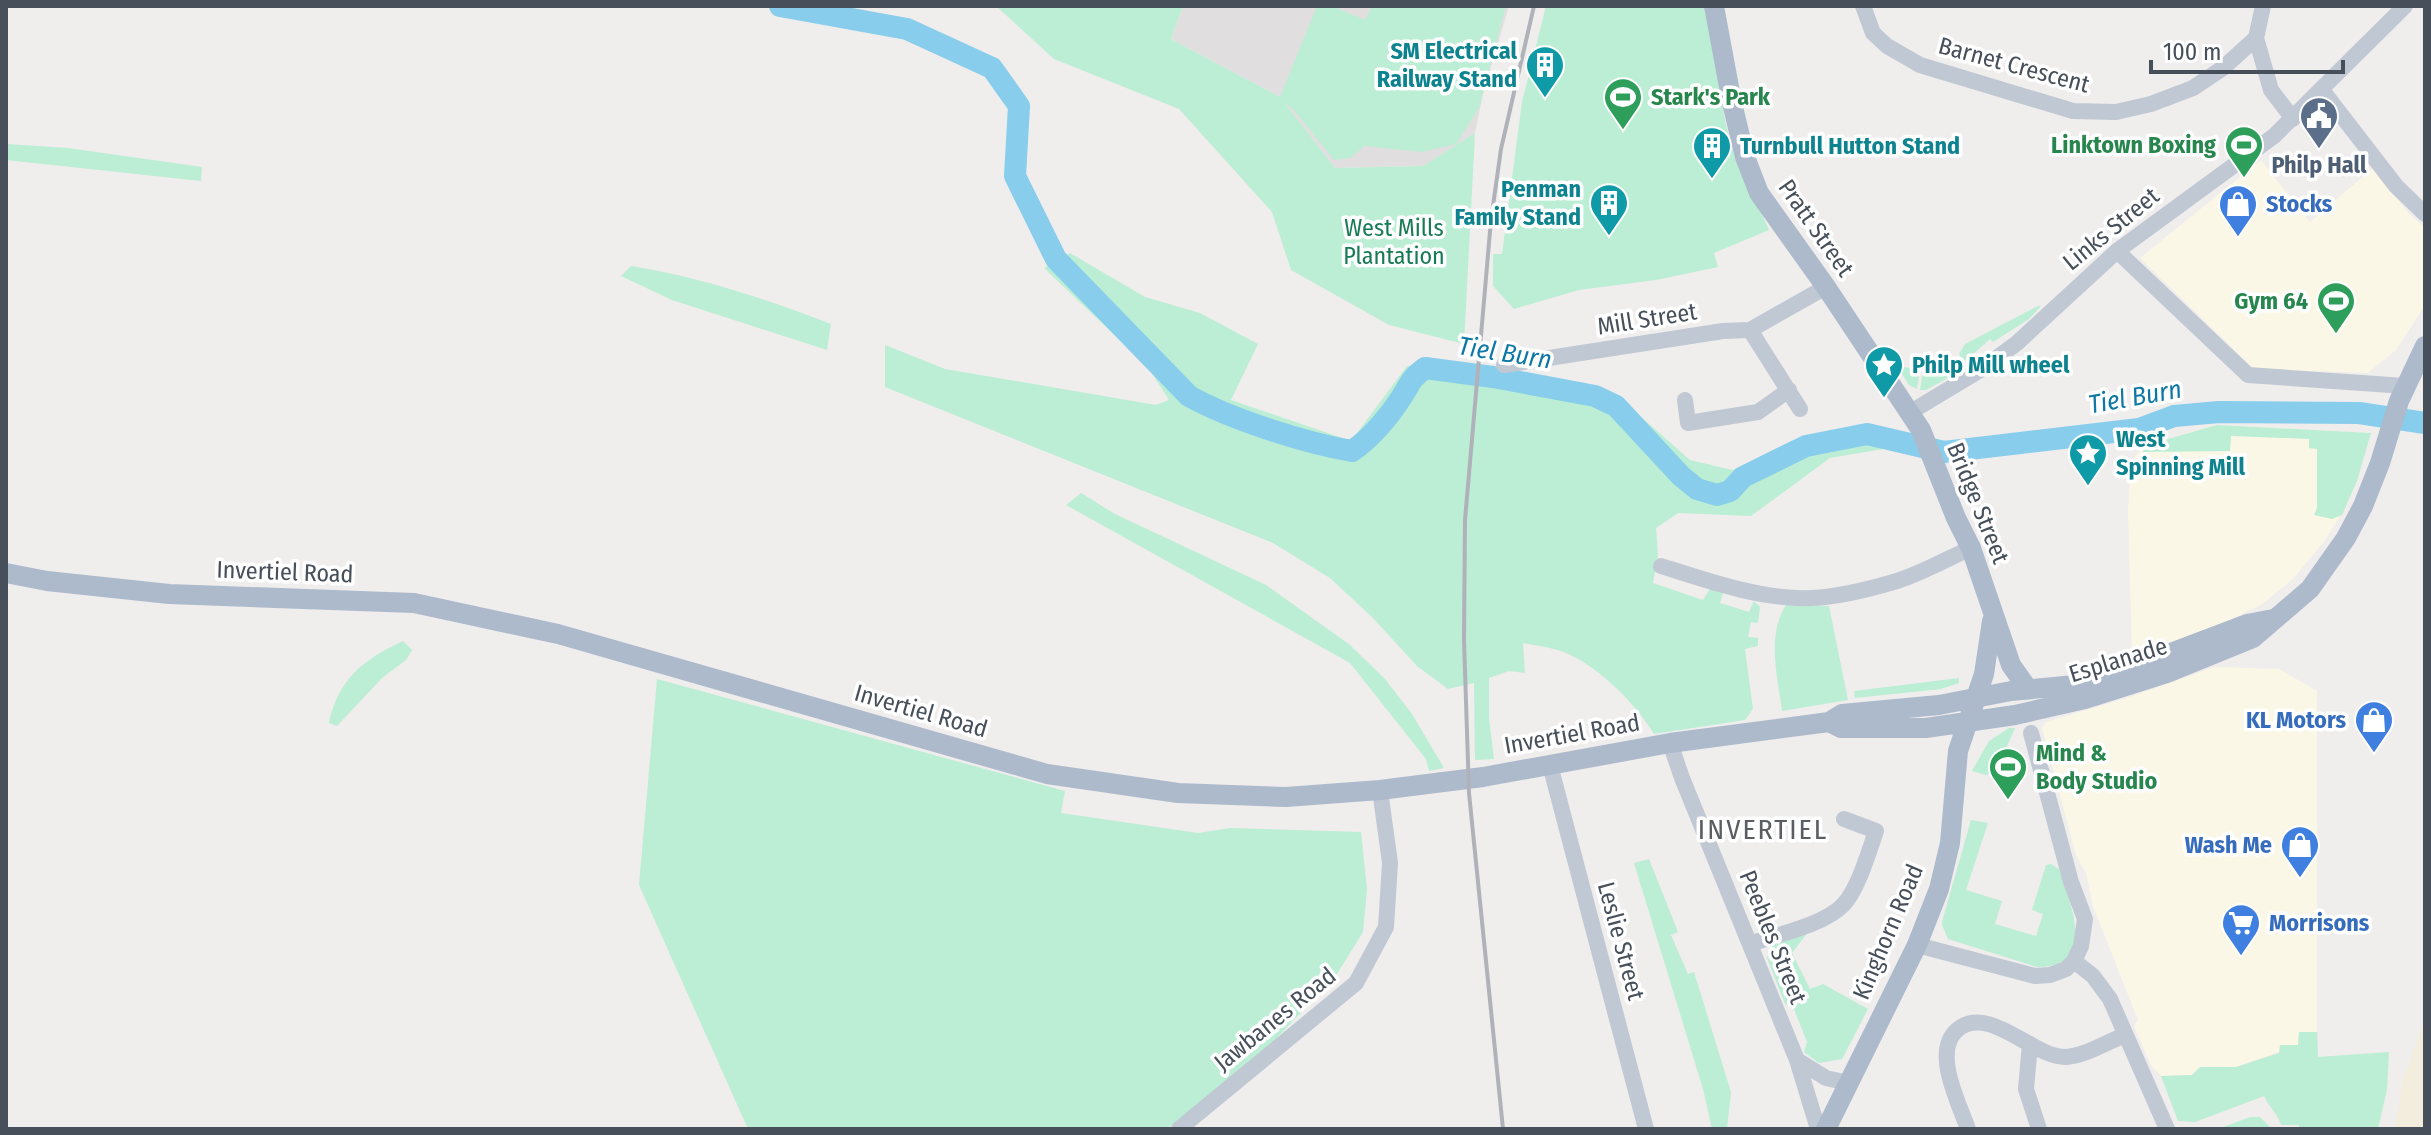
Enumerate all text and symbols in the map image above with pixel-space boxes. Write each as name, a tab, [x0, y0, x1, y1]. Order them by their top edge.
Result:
scale bar	[2151, 24, 2343, 74]
street label: Barnet Crescent	[1935, 31, 2093, 99]
place label: SM Electrical Railway Stand	[1377, 37, 1517, 93]
text: 100 m	[2163, 38, 2221, 66]
building icon: SM Electrical Railway Stand	[1524, 44, 1566, 99]
sports icon: Stark's Park	[1602, 76, 1644, 131]
place label: Stark's Park	[1651, 83, 1771, 111]
public building icon: Philp Hall	[2298, 95, 2340, 150]
sports icon: Linktown Boxing	[2223, 124, 2265, 179]
building icon: Turnbull Hutton Stand	[1691, 125, 1733, 180]
place label: Linktown Boxing	[2051, 131, 2216, 159]
place label: Turnbull Hutton Stand	[1740, 132, 1960, 160]
place label: Philp Hall	[2271, 151, 2367, 179]
street label: Pratt Street	[1772, 174, 1860, 282]
place label: Penman Family Stand	[1454, 175, 1581, 231]
building icon: Penman Family Stand	[1588, 182, 1630, 237]
street label: Links Street	[2057, 182, 2165, 276]
shop icon: Stocks	[2217, 183, 2259, 238]
place label: Stocks	[2266, 190, 2333, 218]
park label: West Mills Plantation	[1343, 214, 1445, 270]
sports icon: Gym 64	[2315, 280, 2357, 335]
place label: Gym 64	[2234, 287, 2308, 315]
street label: Mill Street	[1595, 297, 1699, 341]
water label: Tiel Burn	[1456, 330, 1554, 376]
place icon: Philp Mill wheel	[1863, 344, 1905, 399]
place label: Philp Mill wheel	[1912, 351, 2070, 379]
water label: Tiel Burn	[2086, 374, 2184, 420]
place label: West Spinning Mill	[2116, 425, 2246, 481]
place icon: West Spinning Mill	[2067, 432, 2109, 487]
street label: Bridge Street	[1941, 438, 2015, 568]
street label: Invertiel Road	[216, 556, 354, 588]
street label: Esplanade	[2065, 632, 2171, 688]
street label: Invertiel Road	[851, 679, 991, 743]
shop icon: KL Motors	[2353, 699, 2395, 754]
place label: KL Motors	[2246, 706, 2346, 734]
street label: Invertiel Road	[1502, 708, 1642, 760]
place label: Mind & Body Studio	[2036, 739, 2157, 795]
sports icon: Mind & Body Studio	[1987, 746, 2029, 801]
district label: INVERTIEL	[1698, 813, 1828, 846]
shop icon: Wash Me	[2279, 824, 2321, 879]
place label: Wash Me	[2185, 831, 2272, 859]
street label: Kinghorn Road	[1847, 860, 1929, 1004]
street label: Peebles Street	[1734, 866, 1812, 1008]
street label: Leslie Street	[1592, 879, 1650, 1003]
supermarket icon: Morrisons	[2220, 902, 2262, 957]
place label: Morrisons	[2269, 909, 2370, 937]
street label: Jawbanes Road	[1209, 961, 1341, 1077]

